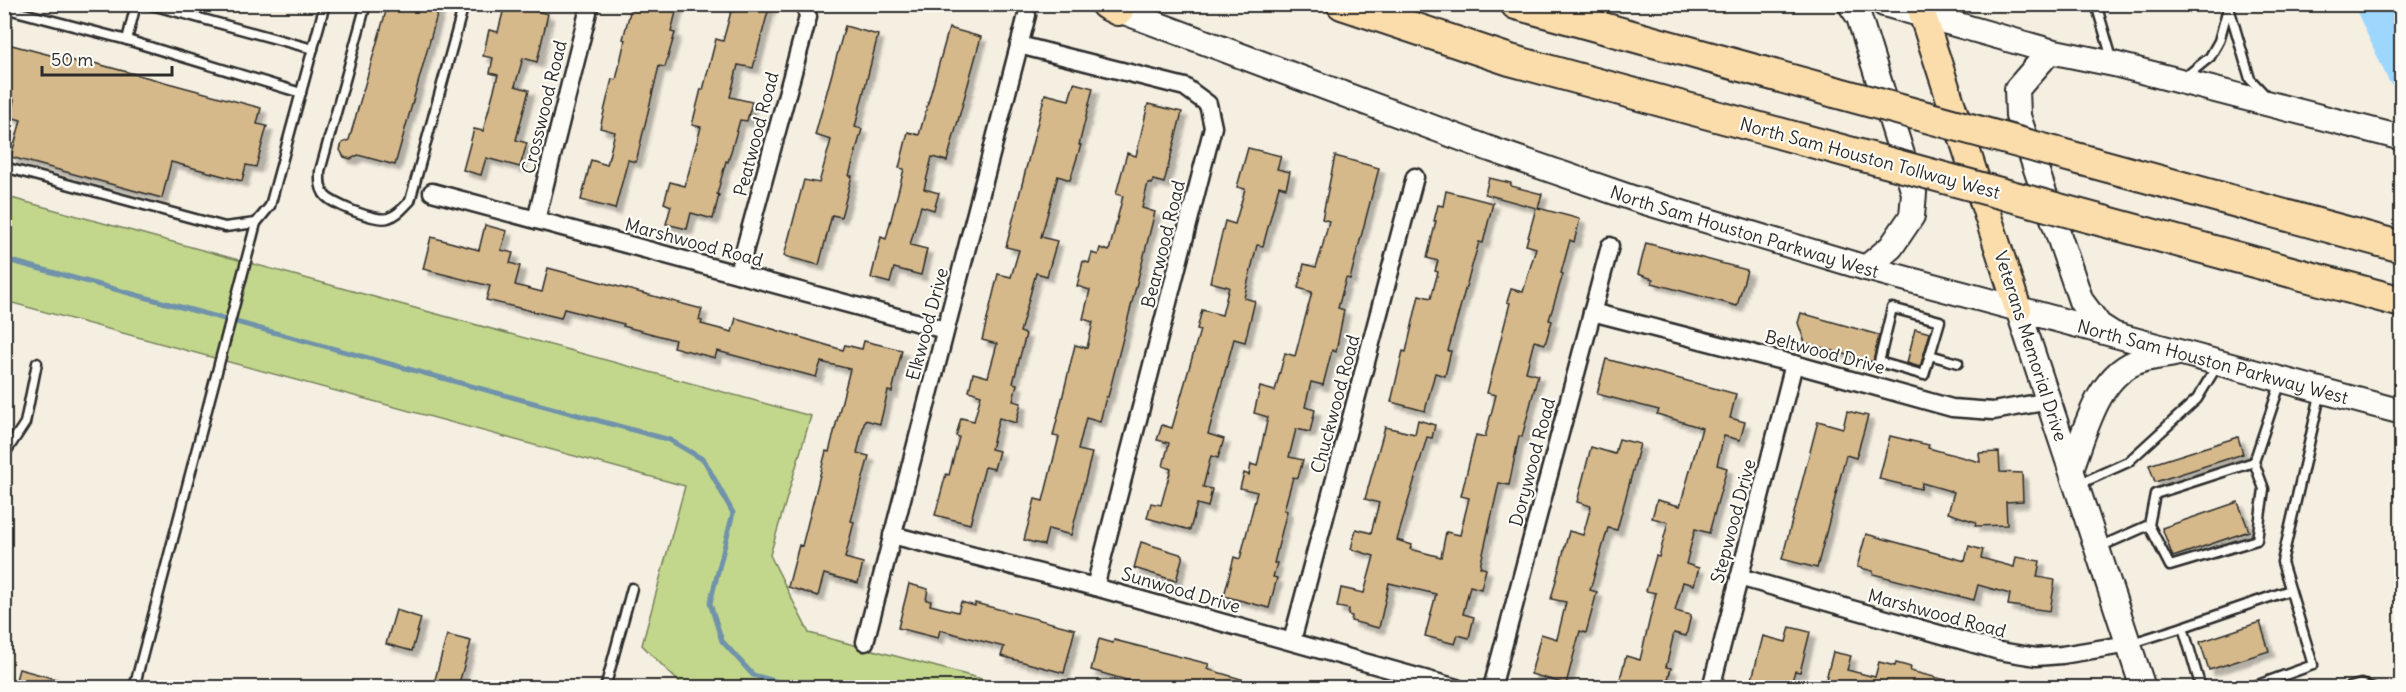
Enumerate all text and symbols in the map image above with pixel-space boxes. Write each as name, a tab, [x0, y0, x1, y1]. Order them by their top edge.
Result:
street label: Crosswood Road	[516, 37, 572, 176]
scale bar	[42, 39, 172, 77]
text: 50 m	[51, 48, 93, 71]
street label: Peatwood Road	[728, 69, 784, 199]
street label: North Sam Houston Tollway West	[1737, 112, 2003, 204]
street label: Bearwood Road	[1136, 177, 1190, 310]
street label: North Sam Houston Parkway West	[1607, 180, 1882, 282]
street label: Marshwood Road	[622, 213, 766, 272]
street label: Veterans Memorial Drive	[1989, 248, 2073, 444]
street label: Elkwood Drive	[901, 265, 953, 383]
street label: North Sam Houston Parkway West	[2075, 314, 2351, 409]
street label: Beltwood Drive	[1762, 325, 1888, 379]
street label: Chuckwood Road	[1305, 332, 1365, 476]
street label: Dorywood Road	[1504, 395, 1560, 529]
street label: Stepwood Drive	[1705, 457, 1761, 585]
street label: Sunwood Drive	[1119, 562, 1243, 618]
street label: Marshwood Road	[1865, 584, 2009, 643]

